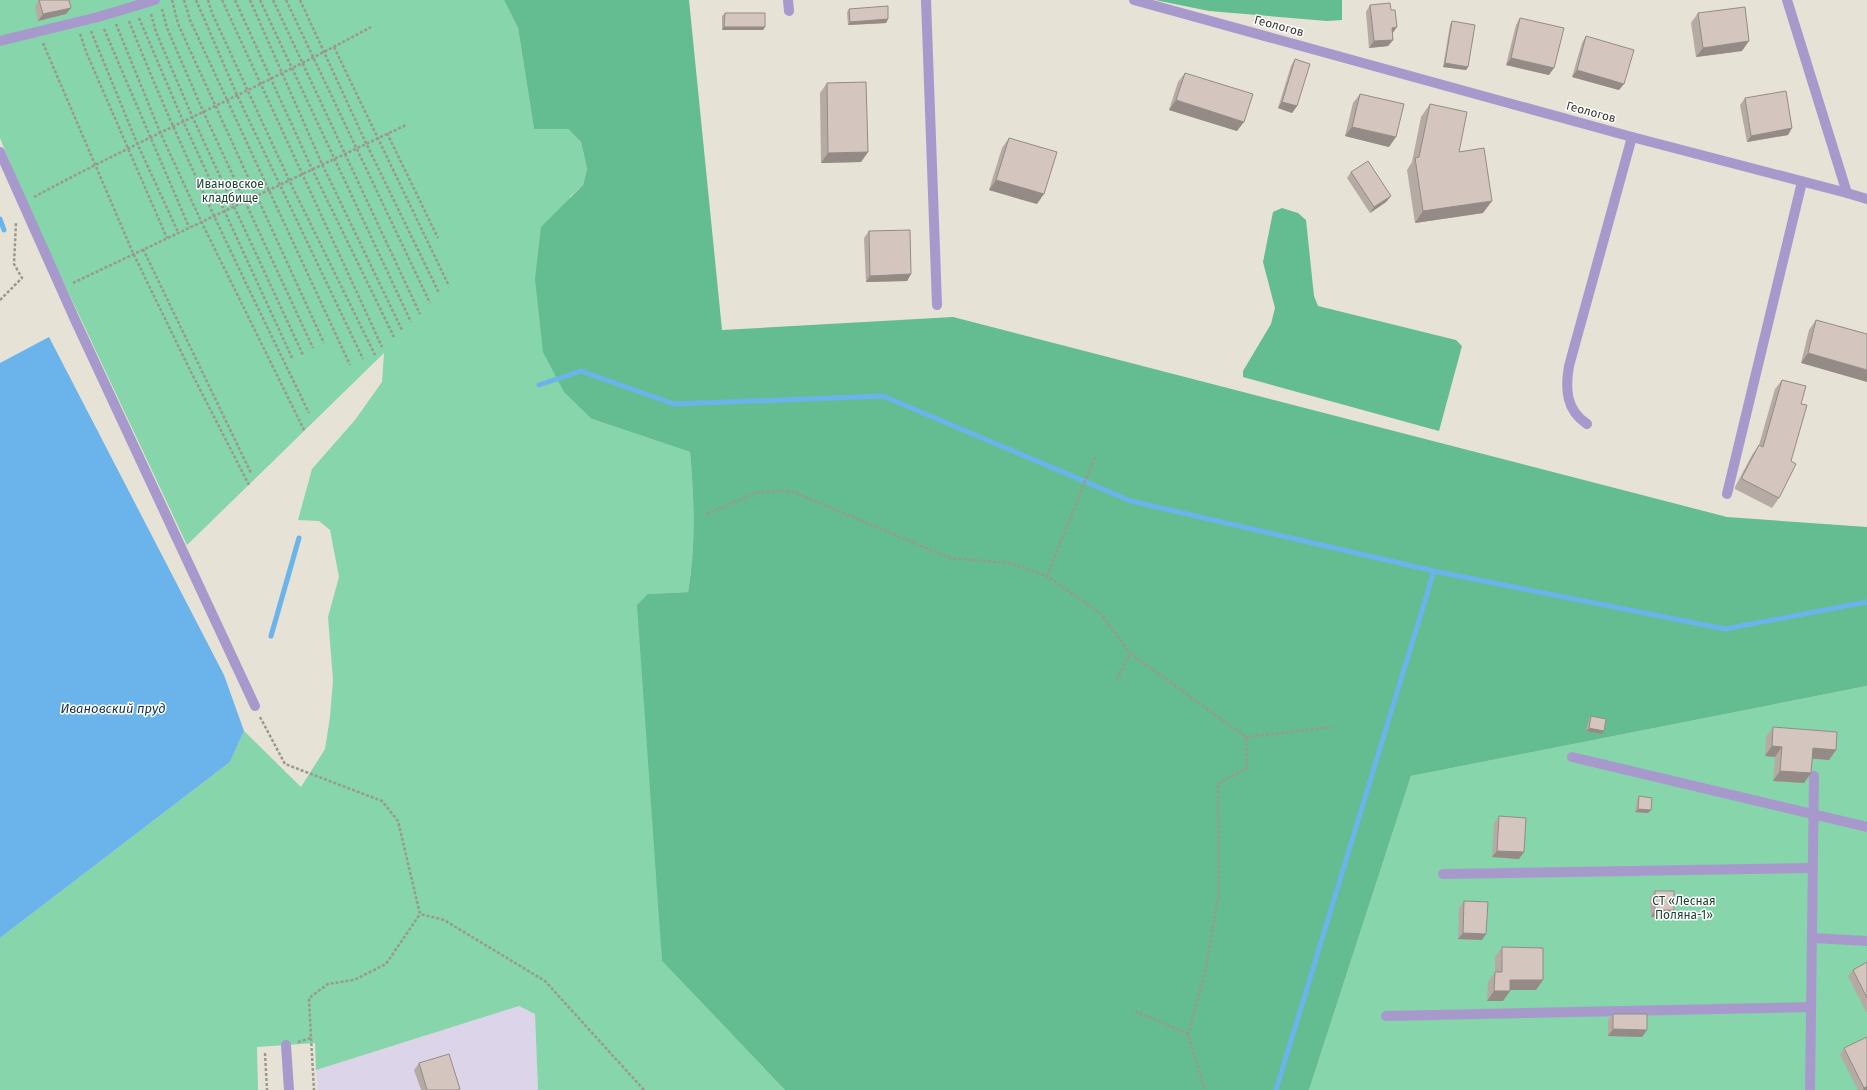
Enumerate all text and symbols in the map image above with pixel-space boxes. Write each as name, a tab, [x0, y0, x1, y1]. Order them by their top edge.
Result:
street label: Геологов	[1253, 13, 1306, 39]
street label: Геологов	[1565, 99, 1618, 125]
park label: Ивановское кладбище	[196, 177, 264, 205]
water label: Ивановский пруд	[60, 701, 166, 716]
park label: СТ «Лесная Поляна-1»	[1652, 894, 1716, 922]

